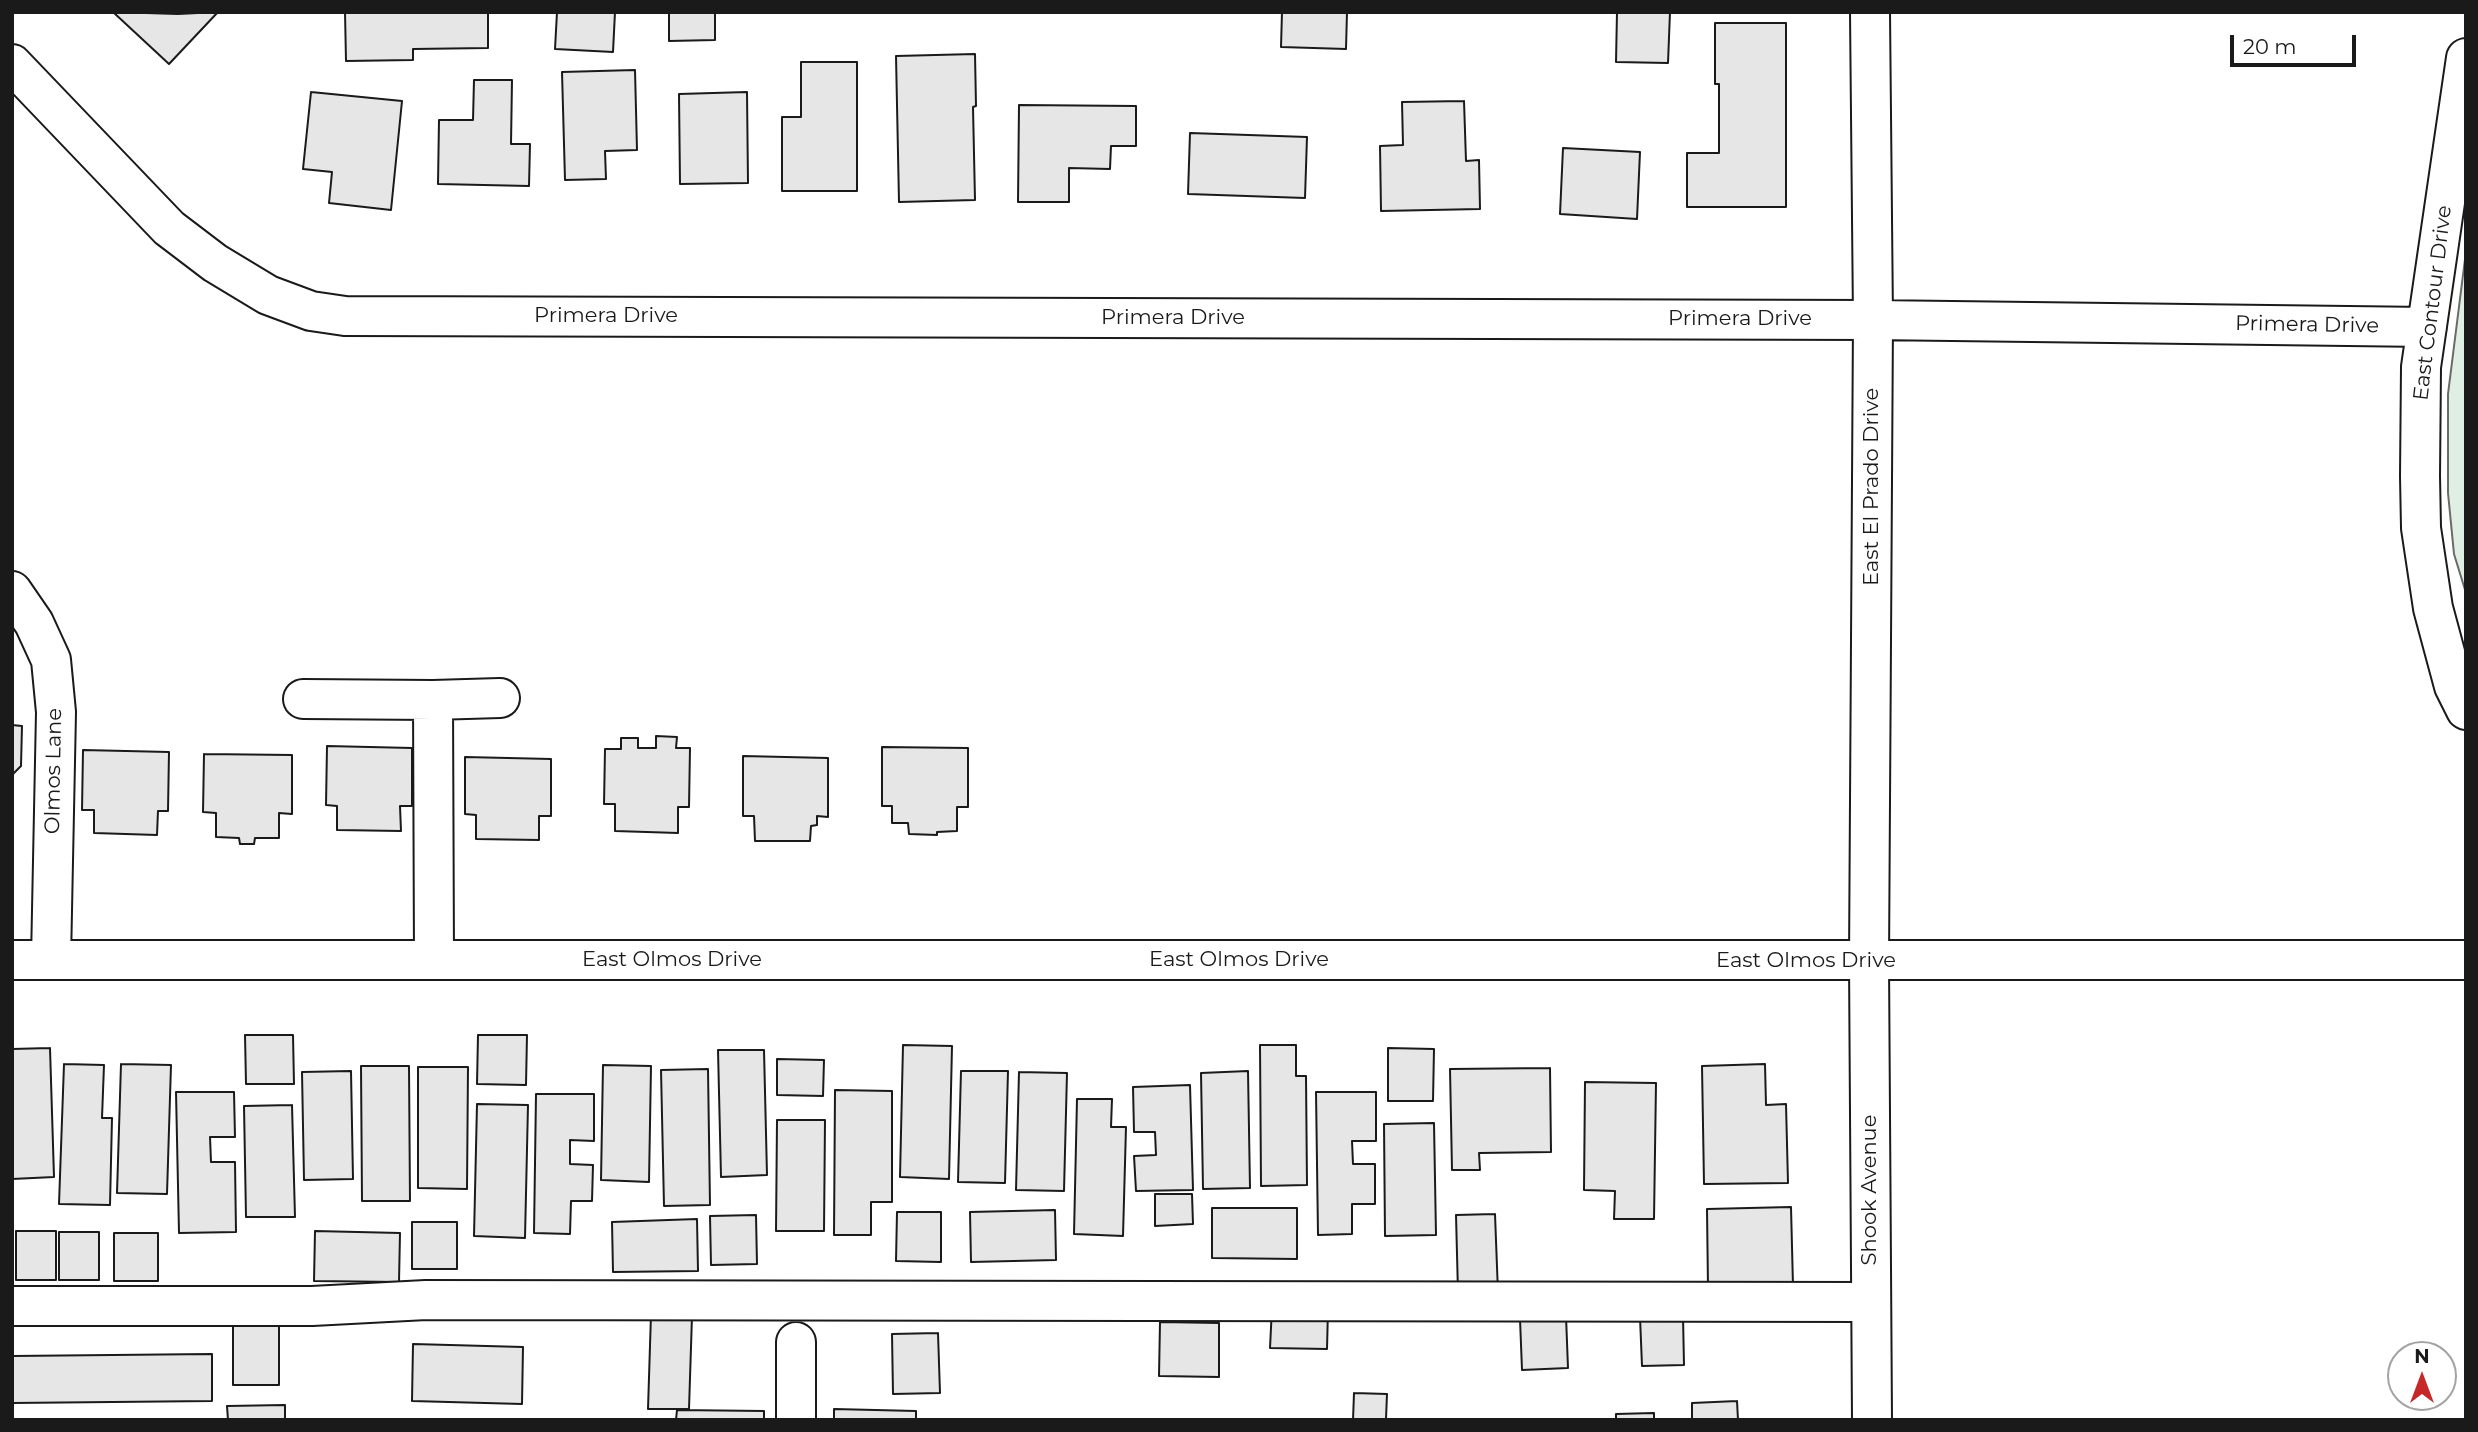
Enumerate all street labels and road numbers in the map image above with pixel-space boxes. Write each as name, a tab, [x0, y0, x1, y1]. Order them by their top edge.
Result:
street label: East Contour Drive	[2409, 204, 2457, 402]
street label: Primera Drive	[534, 303, 678, 329]
street label: Primera Drive	[1101, 305, 1245, 331]
street label: Primera Drive	[1668, 306, 1812, 332]
street label: Primera Drive	[2235, 311, 2379, 339]
street label: East El Prado Drive	[1859, 388, 1885, 586]
street label: Olmos Lane	[40, 708, 68, 834]
street label: East Olmos Drive	[582, 947, 762, 973]
street label: East Olmos Drive	[1149, 947, 1329, 973]
street label: East Olmos Drive	[1716, 948, 1896, 974]
street label: Shook Avenue	[1857, 1115, 1883, 1265]

